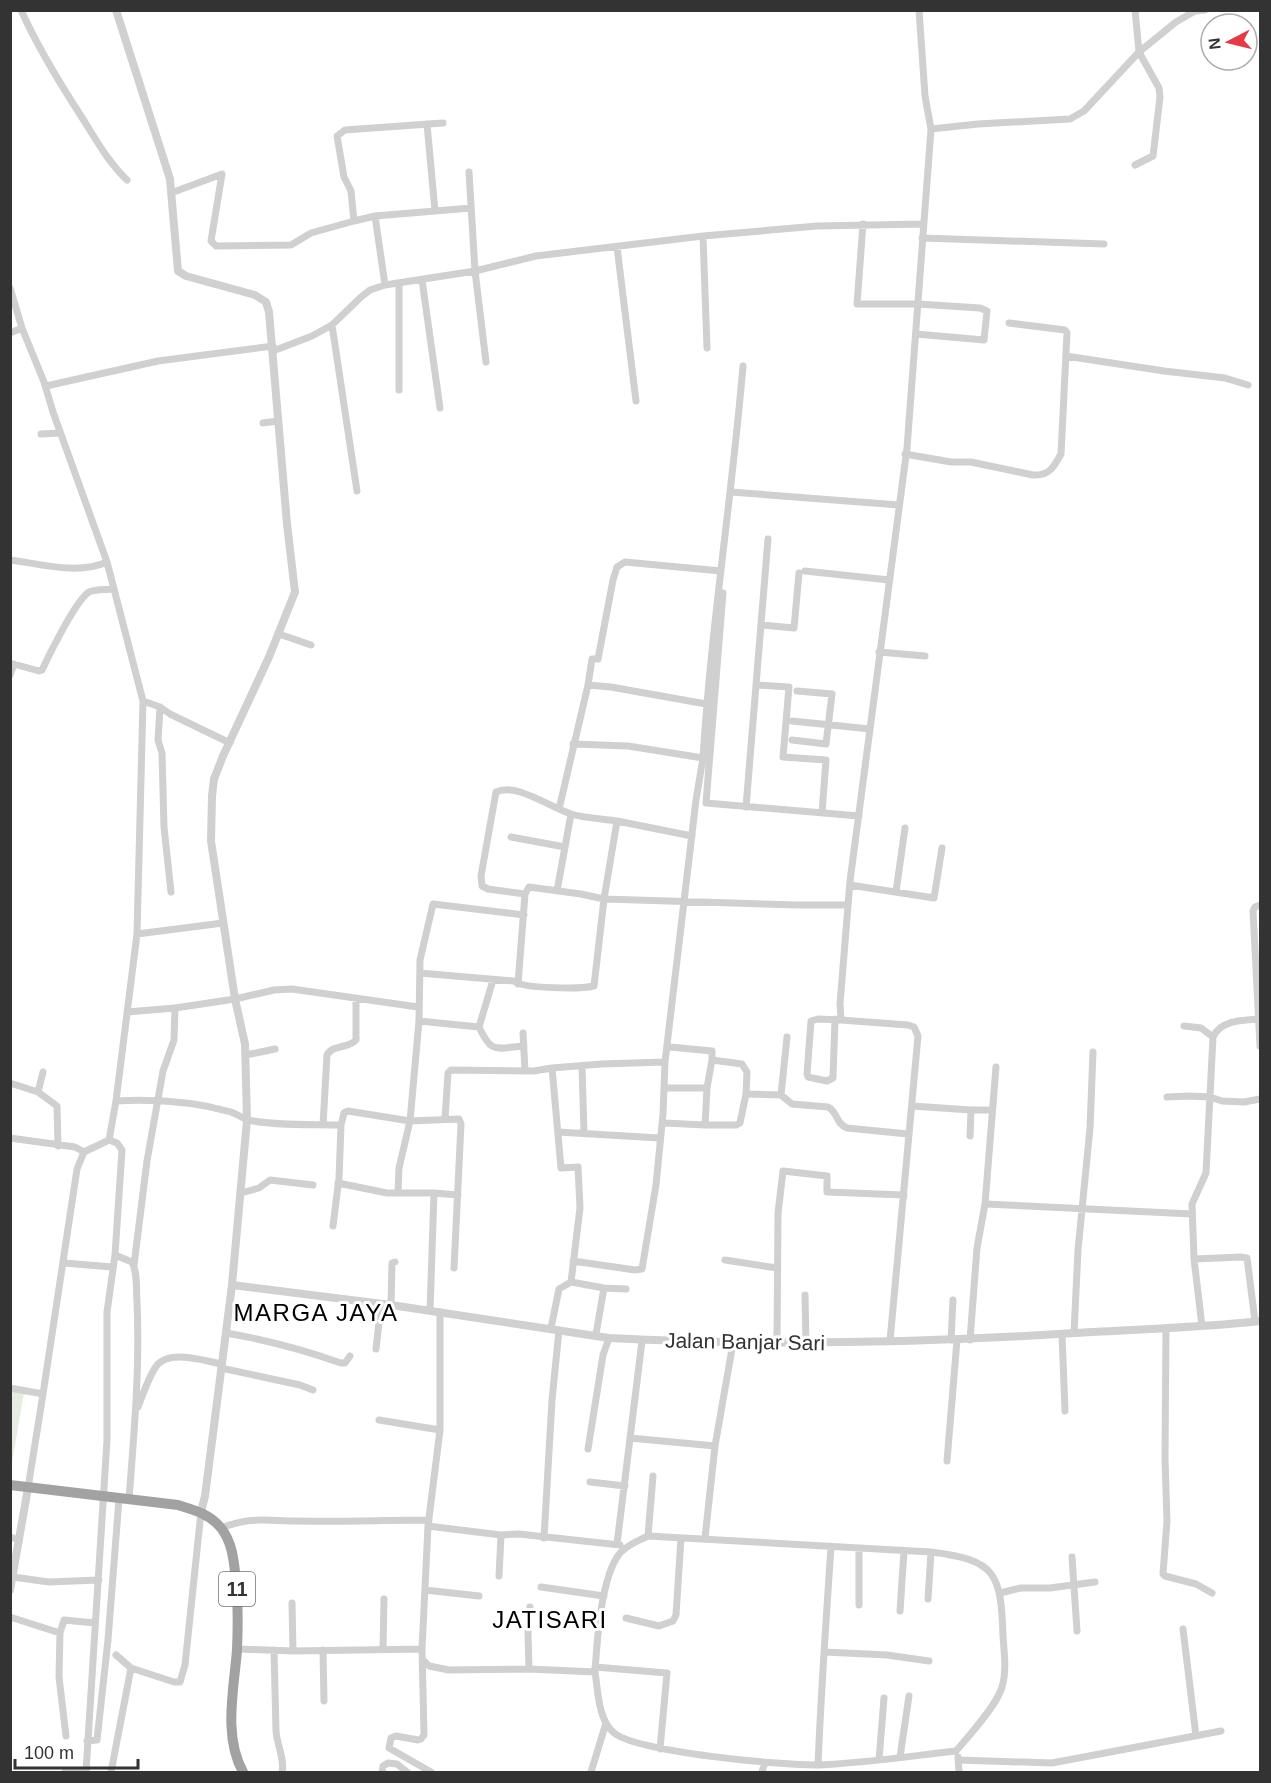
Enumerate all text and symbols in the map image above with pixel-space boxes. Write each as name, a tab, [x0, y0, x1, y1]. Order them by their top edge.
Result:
north arrow	[1199, 12, 1259, 72]
text: N	[1205, 37, 1224, 51]
district label: MARGA JAYA	[234, 1299, 398, 1326]
street label: Jalan Banjar Sari	[665, 1329, 825, 1354]
road number: 11	[219, 1572, 255, 1606]
district label: JATISARI	[492, 1606, 608, 1633]
scale bar	[15, 1732, 138, 1770]
text: 100 m	[24, 1743, 74, 1763]

